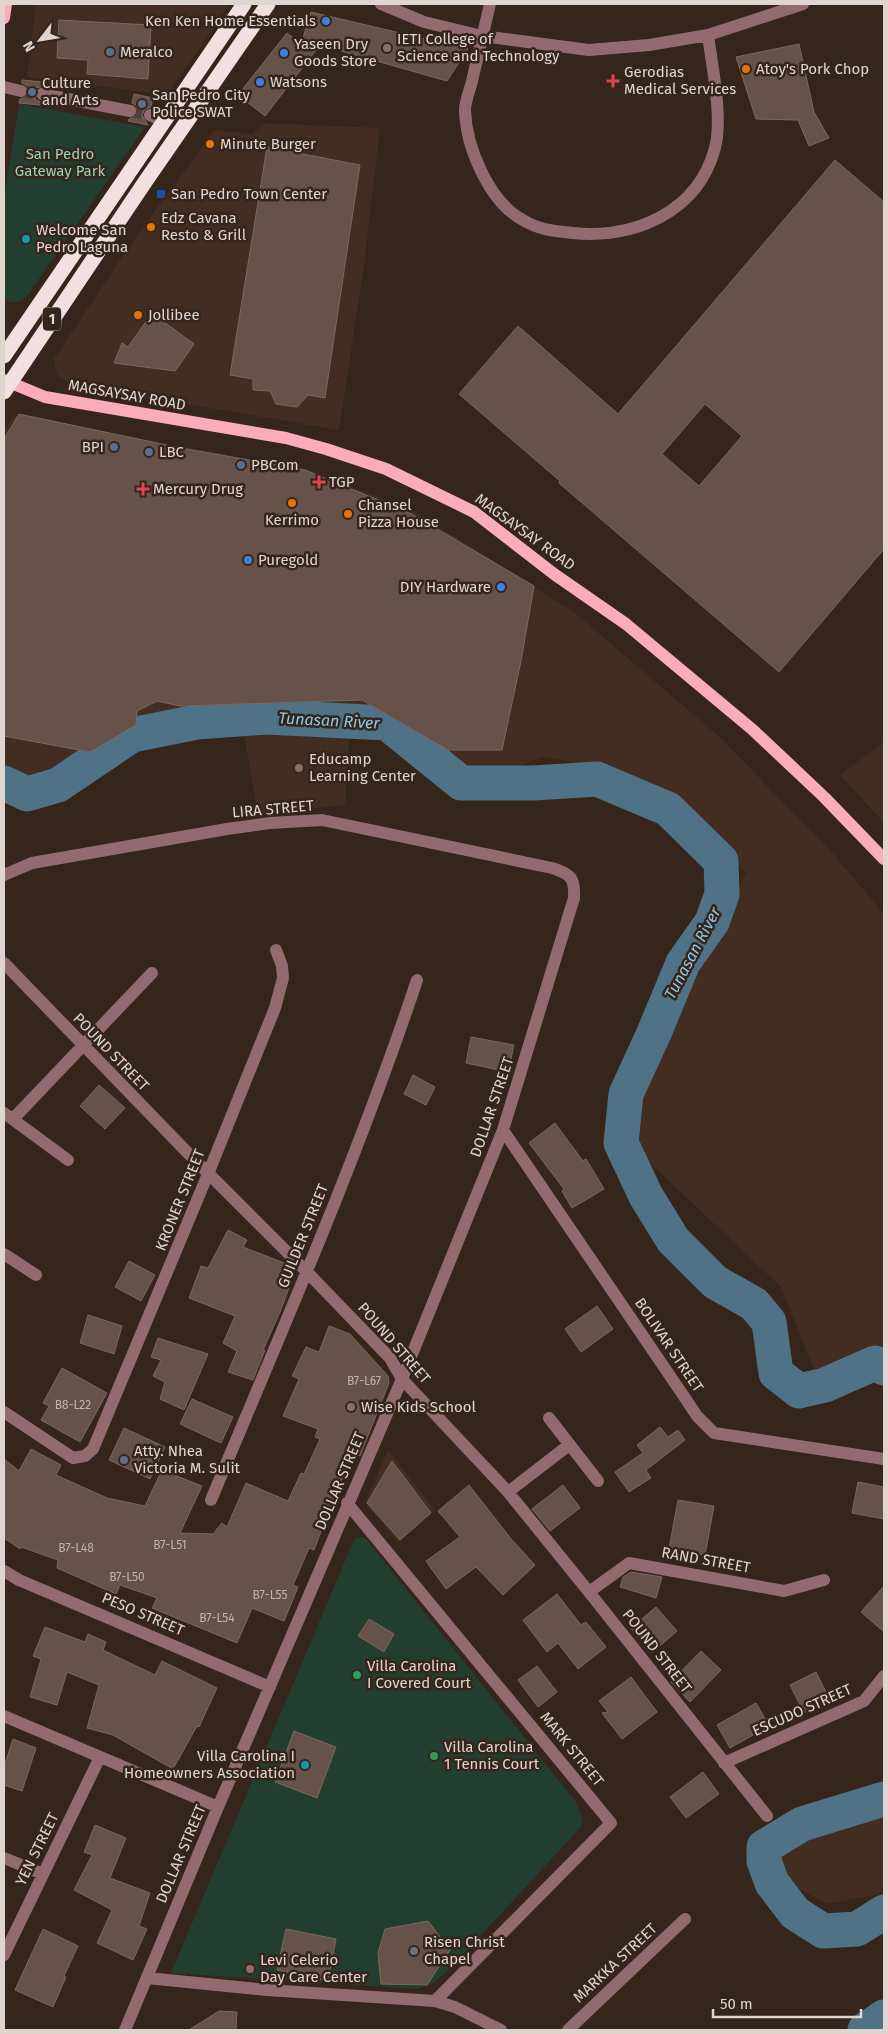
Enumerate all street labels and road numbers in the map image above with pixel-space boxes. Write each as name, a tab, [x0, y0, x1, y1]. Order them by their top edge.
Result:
road number: 1	[43, 308, 61, 330]
street label: MAGSAYSAY ROAD	[67, 376, 187, 414]
street label: MAGSAYSAY ROAD	[472, 490, 578, 574]
street label: LIRA STREET	[231, 796, 315, 822]
street label: POUND STREET	[69, 1009, 153, 1095]
street label: DOLLAR STREET	[466, 1054, 518, 1160]
street label: KRONER STREET	[151, 1146, 209, 1253]
street label: GUILDER STREET	[274, 1181, 332, 1291]
street label: BOLIVAR STREET	[631, 1295, 707, 1396]
street label: POUND STREET	[354, 1299, 434, 1387]
street label: DOLLAR STREET	[311, 1429, 369, 1533]
street label: RAND STREET	[660, 1543, 752, 1577]
street label: PESO STREET	[99, 1589, 187, 1639]
street label: POUND STREET	[619, 1606, 695, 1697]
street label: ESCUDO STREET	[750, 1680, 855, 1740]
street label: MARK STREET	[536, 1708, 608, 1790]
street label: DOLLAR STREET	[152, 1802, 210, 1906]
street label: YEN STREET	[12, 1809, 63, 1888]
street label: MARKKA STREET	[569, 1919, 661, 2006]

